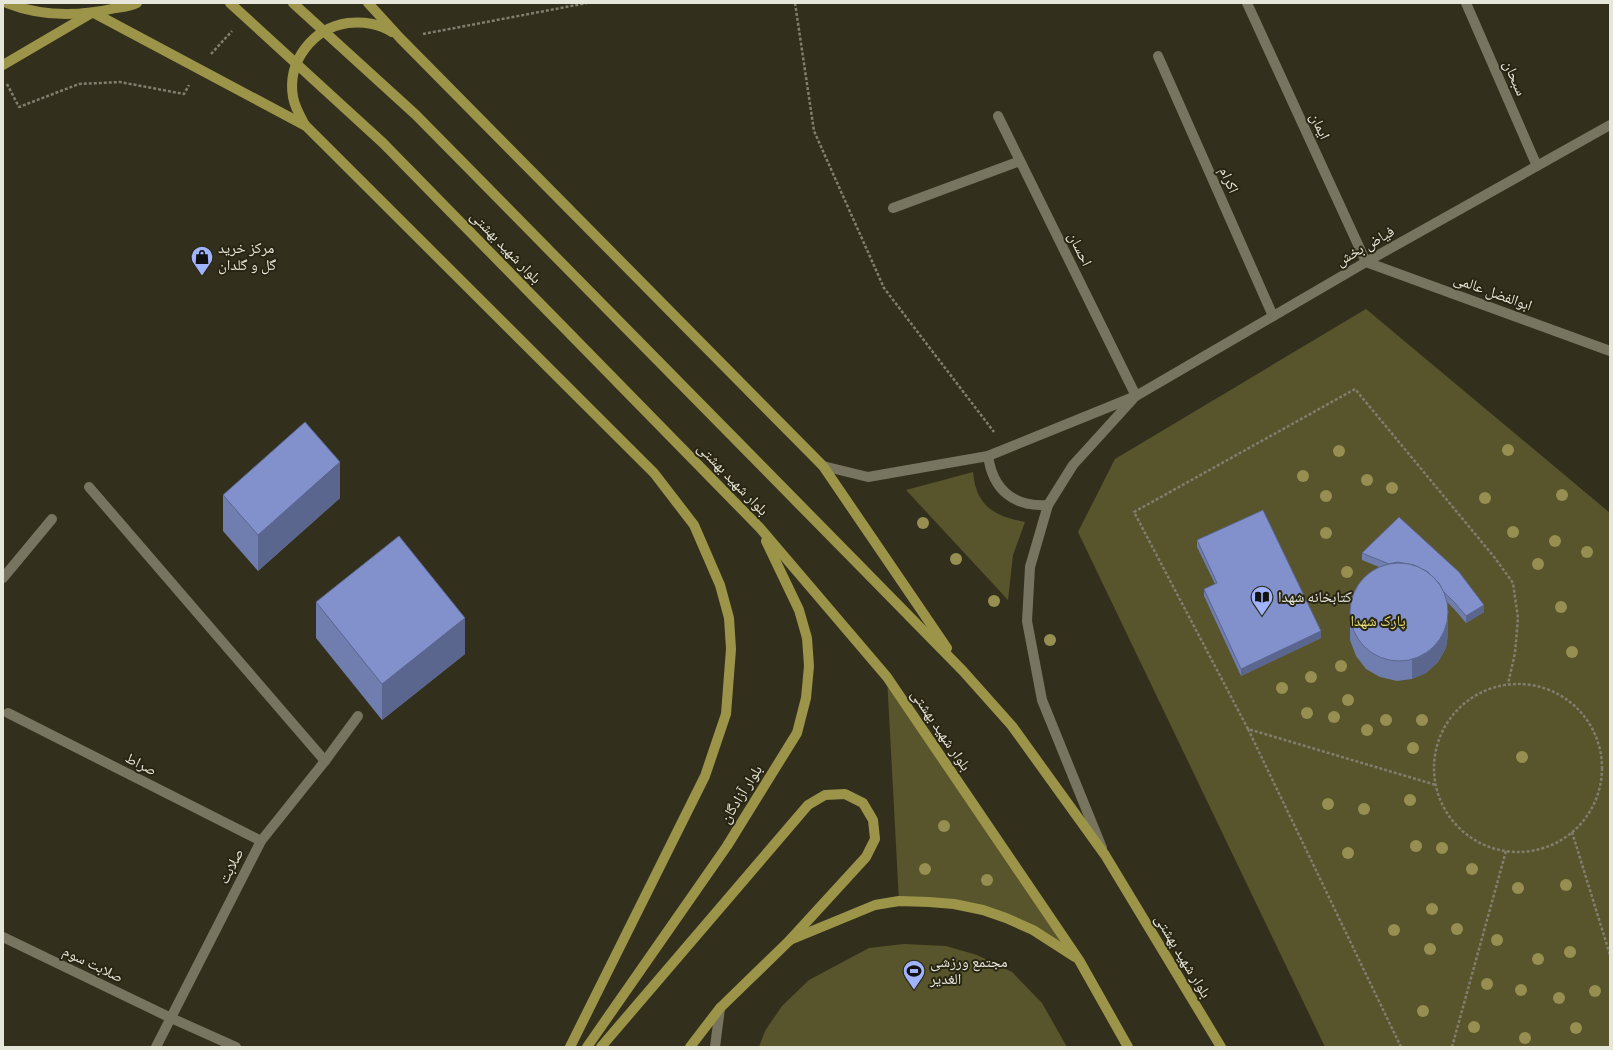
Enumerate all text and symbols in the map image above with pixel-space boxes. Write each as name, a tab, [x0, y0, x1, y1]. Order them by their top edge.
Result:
street label: سبحان	[1499, 57, 1531, 99]
street label: ایمان	[1305, 109, 1335, 143]
street label: اکرام	[1214, 164, 1244, 196]
street label: بلوار شهید بهشتی	[466, 206, 546, 288]
street label: فیاض بخش	[1332, 221, 1398, 271]
street label: احسان	[1063, 229, 1097, 269]
place label: مرکز خرید گل و گلدان	[218, 238, 277, 275]
shop icon: مرکز خرید گل و گلدان	[189, 244, 215, 277]
street label: ابوالفضل عالمی	[1451, 269, 1535, 315]
street label: بلوار شهید بهشتی	[693, 438, 773, 520]
library icon: کتابخانه شهدا	[1249, 584, 1275, 617]
place label: کتابخانه شهدا	[1278, 587, 1352, 606]
park label: پارک شهدا	[1350, 611, 1406, 630]
street label: بلوار شهید بهشتی	[906, 685, 976, 775]
street label: صراط	[122, 748, 160, 780]
street label: بلوار آزادگان	[715, 761, 767, 827]
street label: صلابت	[214, 845, 247, 886]
street label: بلوار شهید بهشتی	[1150, 910, 1216, 1002]
street label: صلابت سوم	[59, 941, 127, 987]
place label: مجتمع ورزشی الغدیر	[929, 952, 1008, 988]
sports icon: مجتمع ورزشی الغدیر	[901, 958, 927, 991]

